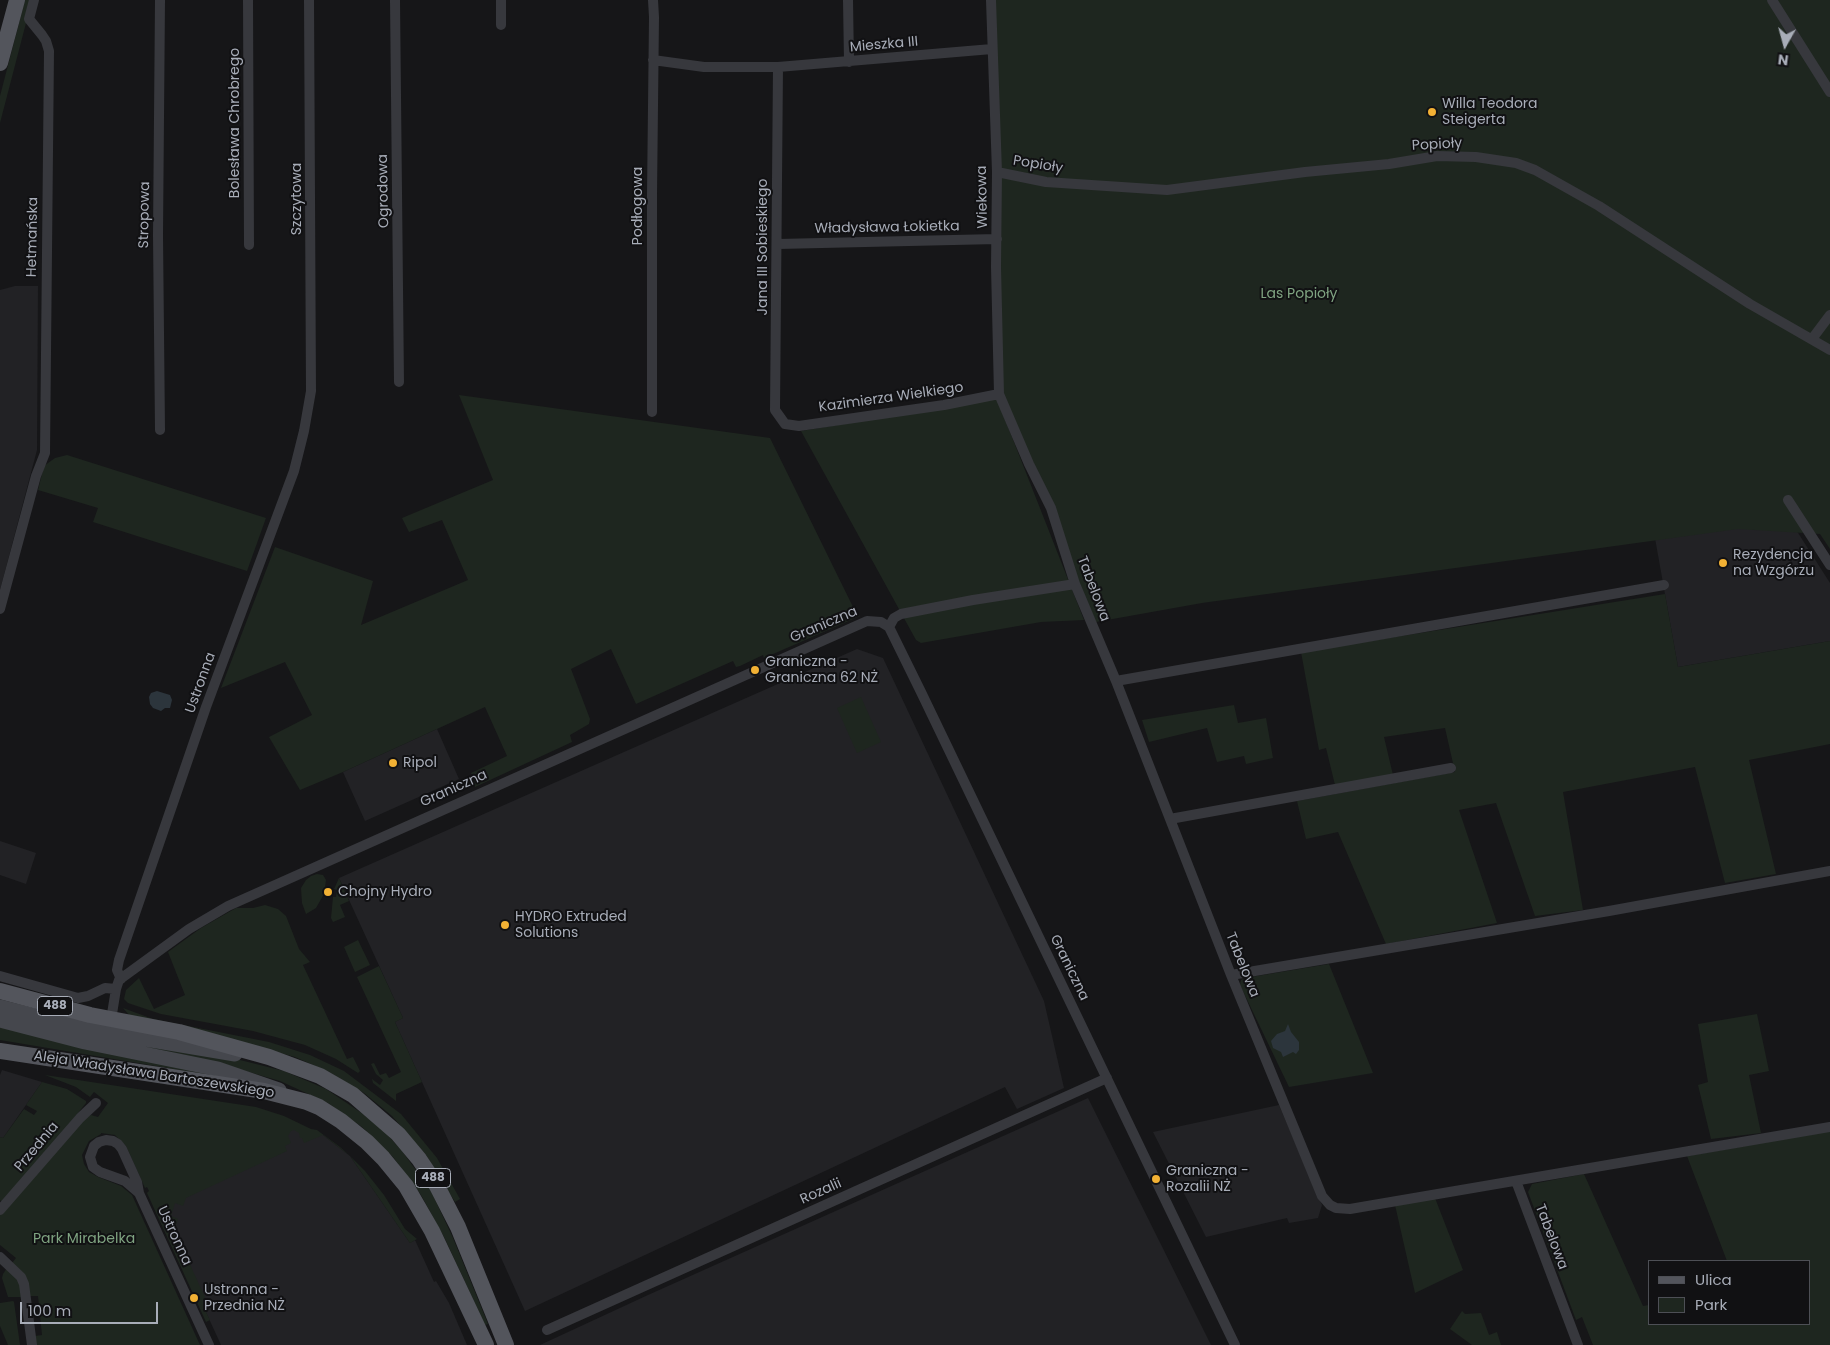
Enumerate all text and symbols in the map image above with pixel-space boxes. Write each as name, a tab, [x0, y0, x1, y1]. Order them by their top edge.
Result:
north arrow	[1760, 20, 1810, 70]
street label: Mieszka III	[849, 34, 919, 56]
street label: Bolesława Chrobrego	[227, 48, 243, 198]
text: N	[1777, 49, 1790, 70]
place label: Willa Teodora Steigerta	[1442, 96, 1538, 128]
marker: Willa Teodora Steigerta	[1426, 106, 1438, 118]
street label: Popioły	[1411, 135, 1463, 155]
street label: Popioły	[1012, 153, 1064, 177]
street label: Ogrodowa	[375, 154, 393, 228]
street label: Szczytowa	[289, 163, 305, 235]
street label: Wiekowa	[974, 165, 992, 229]
street label: Podłogowa	[630, 167, 646, 245]
street label: Jana III Sobieskiego	[755, 179, 771, 315]
street label: Stropowa	[136, 181, 154, 249]
street label: Hetmańska	[24, 197, 42, 277]
street label: Władysława Łokietka	[814, 218, 960, 238]
park label: Las Popioły	[1261, 286, 1337, 302]
street label: Kazimierza Wielkiego	[818, 380, 964, 416]
place label: Rezydencja na Wzgórzu	[1733, 547, 1814, 580]
street label: Tabelowa	[1073, 554, 1113, 624]
marker: Rezydencja na Wzgórzu	[1717, 557, 1729, 569]
street label: Graniczna	[788, 603, 860, 647]
street label: Ustronna	[182, 650, 220, 716]
place label: Graniczna - Graniczna 62 NŻ	[765, 654, 878, 686]
marker: Graniczna - Graniczna 62 NŻ	[749, 664, 761, 676]
place label: Ripol	[403, 755, 437, 771]
marker: Ripol	[387, 757, 399, 769]
street label: Graniczna	[418, 767, 490, 811]
place label: Chojny Hydro	[338, 884, 432, 900]
marker: Chojny Hydro	[322, 886, 334, 898]
place label: HYDRO Extruded Solutions	[515, 909, 627, 942]
marker: HYDRO Extruded Solutions	[499, 919, 511, 931]
street label: Tabelowa	[1221, 930, 1263, 1000]
street label: Graniczna	[1046, 932, 1092, 1004]
road number: 488	[38, 996, 72, 1016]
street label: Aleja Władysława Bartoszewskiego	[32, 1048, 276, 1102]
street label: Przednia	[11, 1119, 63, 1175]
place label: Graniczna - Rozalii NŻ	[1166, 1163, 1249, 1196]
road number: 488	[416, 1168, 450, 1188]
marker: Graniczna - Rozalii NŻ	[1150, 1173, 1162, 1185]
street label: Rozalii	[798, 1175, 844, 1209]
street label: Tabelowa	[1531, 1202, 1571, 1272]
street label: Ustronna	[153, 1204, 195, 1268]
park label: Park Mirabelka	[33, 1231, 135, 1247]
legend	[1648, 1260, 1810, 1325]
text: Ulica	[1695, 1269, 1732, 1290]
place label: Ustronna - Przednia NŻ	[204, 1282, 285, 1314]
scale bar	[22, 1292, 160, 1324]
marker: Ustronna - Przednia NŻ	[188, 1292, 200, 1304]
text: Park	[1695, 1294, 1727, 1315]
text: 100 m	[28, 1300, 71, 1321]

